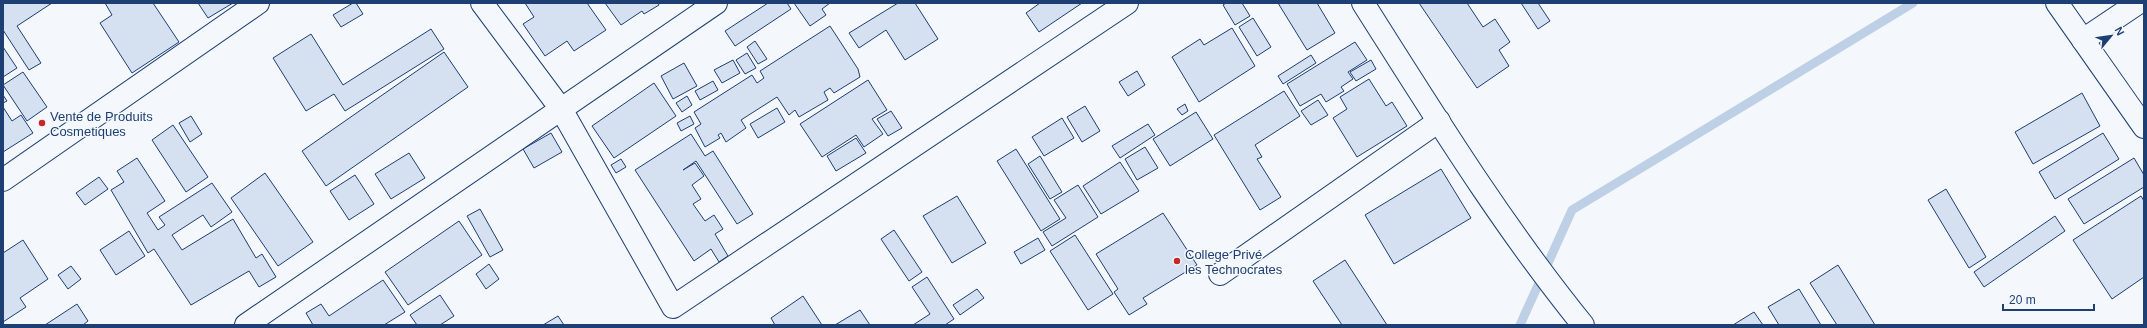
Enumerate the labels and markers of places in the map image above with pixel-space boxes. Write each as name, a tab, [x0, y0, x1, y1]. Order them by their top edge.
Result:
place label: Vente de Produits Cosmetiques	[50, 109, 153, 139]
marker: Vente de Produits Cosmetiques	[37, 118, 47, 128]
place label: College Privé les Technocrates	[1185, 247, 1283, 277]
marker: College Privé les Technocrates	[1172, 256, 1182, 266]

